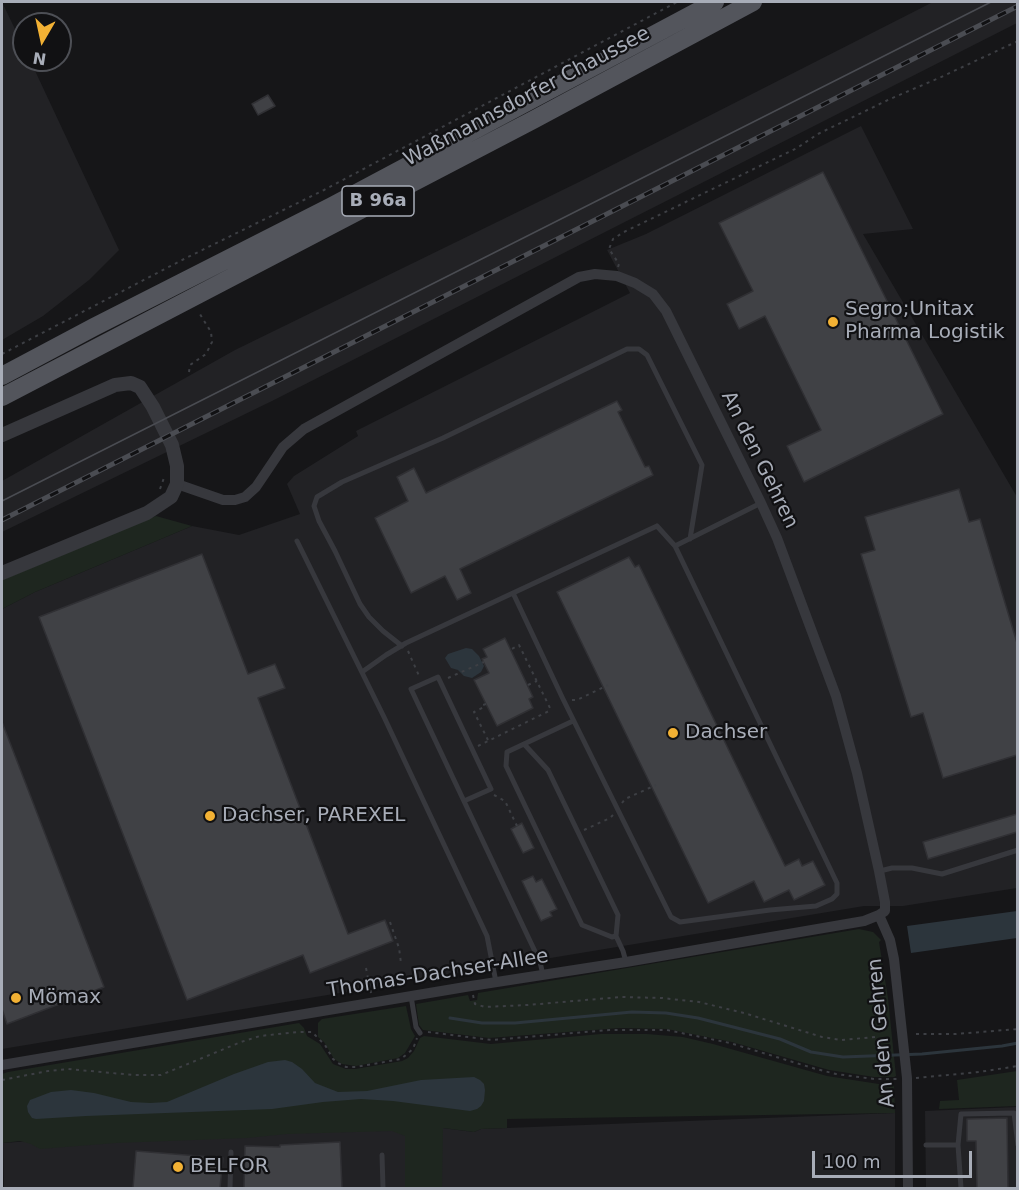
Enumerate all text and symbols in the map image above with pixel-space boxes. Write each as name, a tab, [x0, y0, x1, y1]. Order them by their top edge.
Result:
north arrow	[12, 12, 72, 72]
street label: Waßmannsdorfer Chaussee	[400, 22, 654, 172]
text: N	[31, 48, 48, 69]
road number: B 96a	[342, 186, 414, 216]
place label: Segro;Unitax Pharma Logistik	[845, 298, 1005, 345]
marker: Segro;Unitax Pharma Logistik	[826, 315, 840, 329]
street label: An den Gehren	[715, 387, 803, 533]
place label: Dachser	[685, 721, 767, 745]
marker: Dachser	[666, 726, 680, 740]
place label: Dachser, PAREXEL	[222, 804, 405, 828]
marker: Dachser, PAREXEL	[203, 809, 217, 823]
street label: Thomas-Dachser-Allee	[326, 945, 550, 1003]
street label: An den Gehren	[864, 957, 900, 1109]
place label: Mömax	[28, 986, 101, 1010]
marker: Mömax	[9, 991, 23, 1005]
scale bar	[815, 1139, 976, 1177]
text: 100 m	[823, 1151, 881, 1172]
place label: BELFOR	[190, 1155, 269, 1179]
marker: BELFOR	[171, 1160, 185, 1174]

